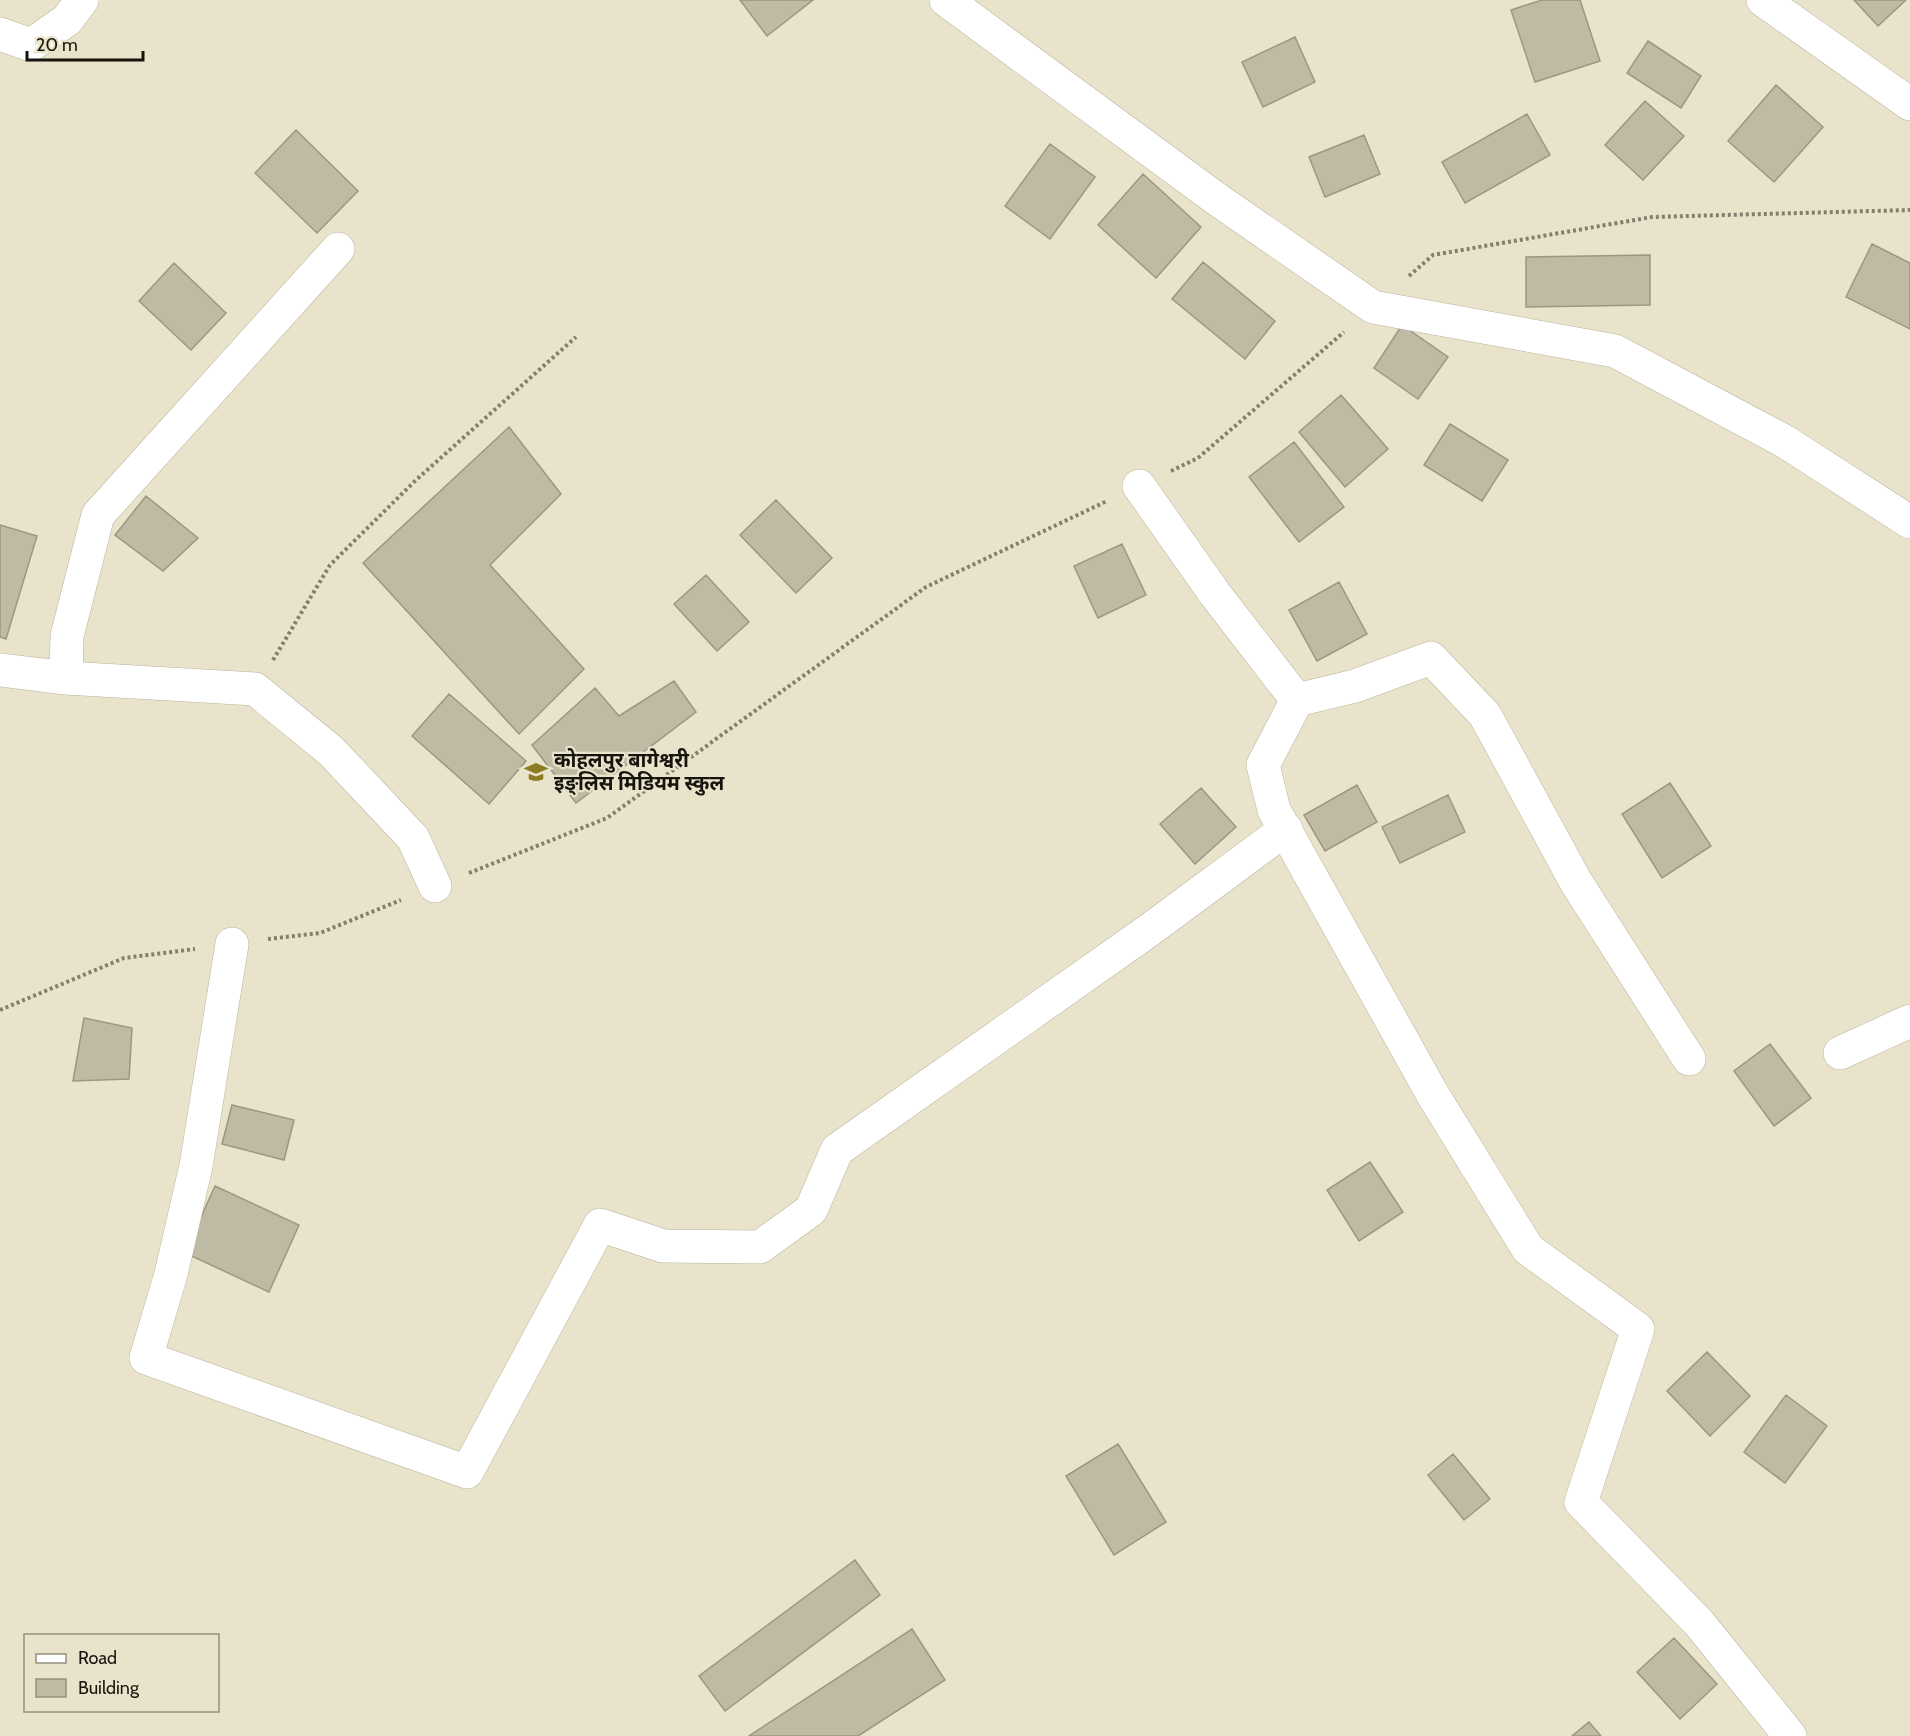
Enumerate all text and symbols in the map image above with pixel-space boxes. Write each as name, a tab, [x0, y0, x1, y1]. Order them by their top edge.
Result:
scale bar	[27, 24, 142, 62]
text: 20 m	[36, 34, 78, 56]
place label: कोहलपुर बागेश्वरी इङ्लिस मिडियम स्कुल	[554, 748, 725, 796]
school or university icon: कोहलपुर बागेश्वरी इङ्लिस मिडियम स्कुल	[523, 759, 549, 785]
legend	[24, 1634, 219, 1712]
text: Road	[78, 1647, 117, 1669]
text: Building	[78, 1677, 140, 1699]

